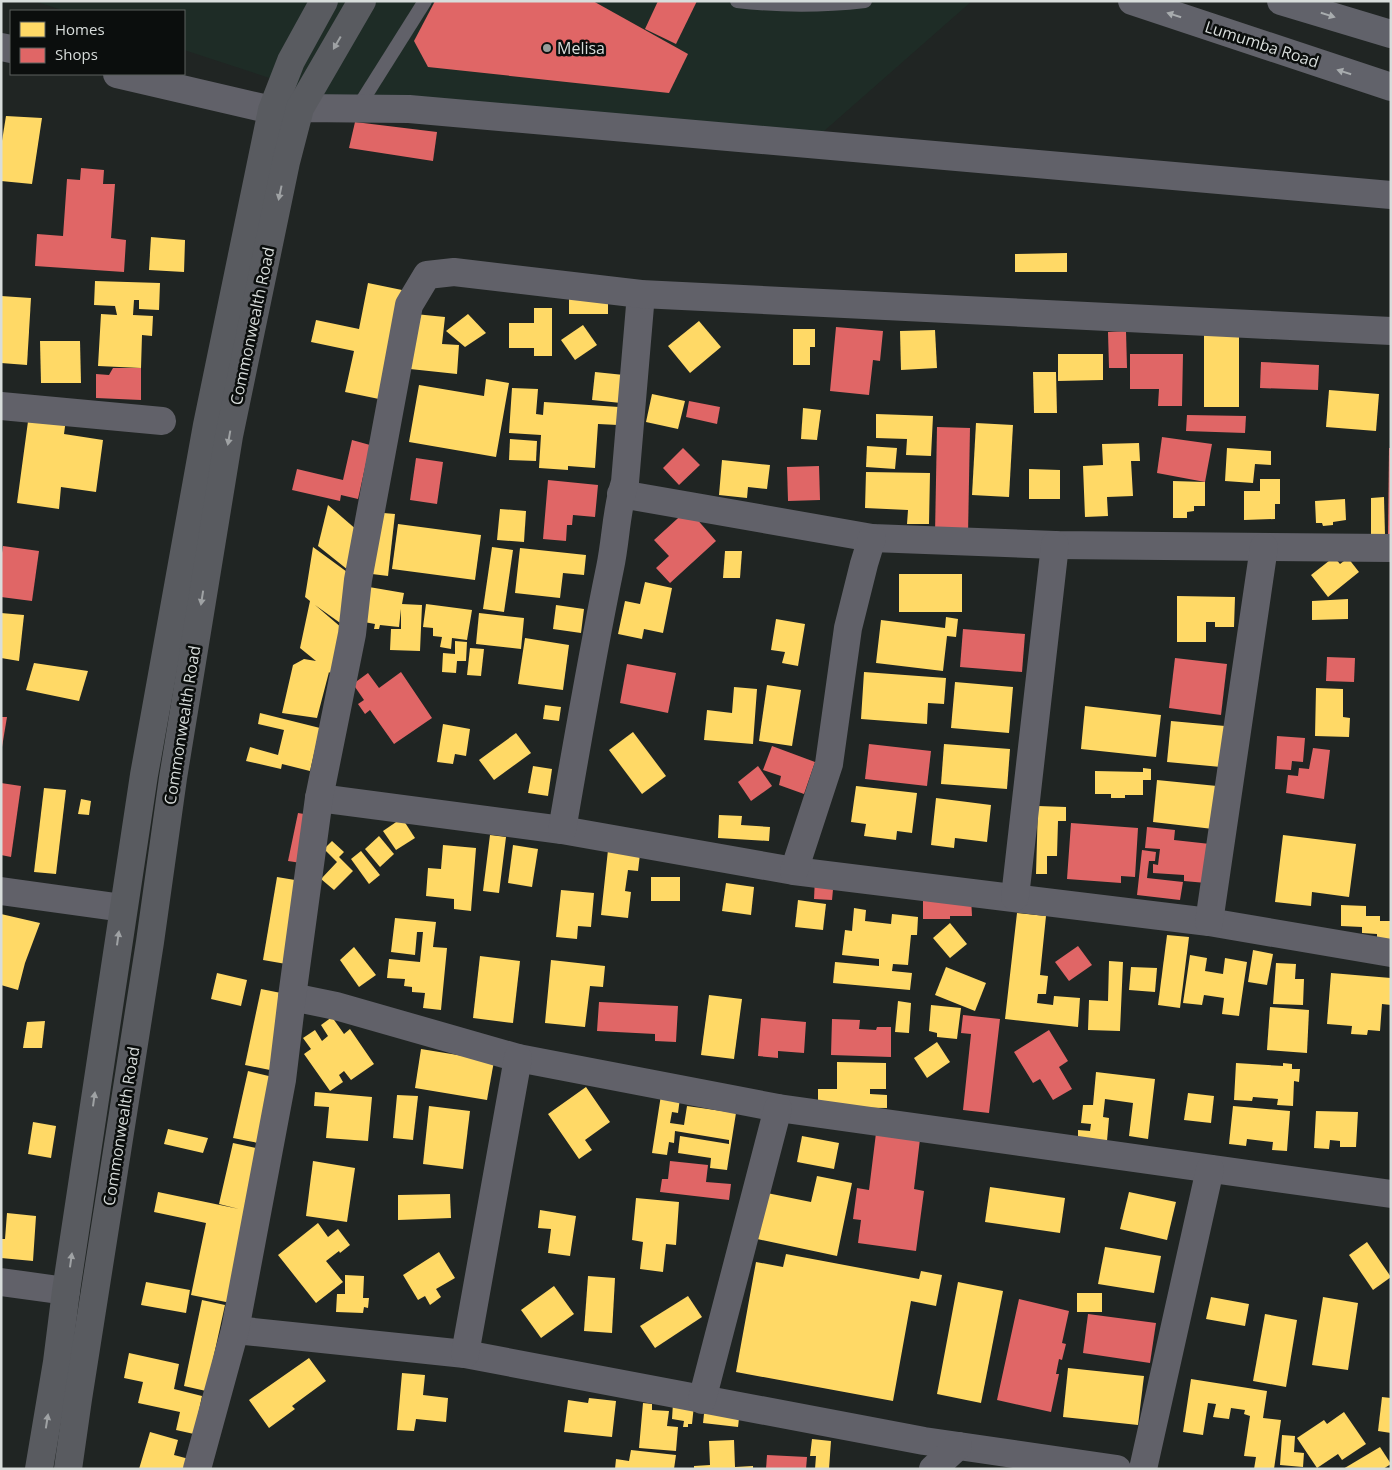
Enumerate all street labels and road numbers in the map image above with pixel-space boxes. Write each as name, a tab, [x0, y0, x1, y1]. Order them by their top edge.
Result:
street label: Lumumba Road	[1202, 15, 1322, 73]
street label: Commonwealth Road	[225, 245, 279, 407]
street label: Commonwealth Road	[159, 644, 205, 806]
street label: Commonwealth Road	[98, 1045, 144, 1207]

